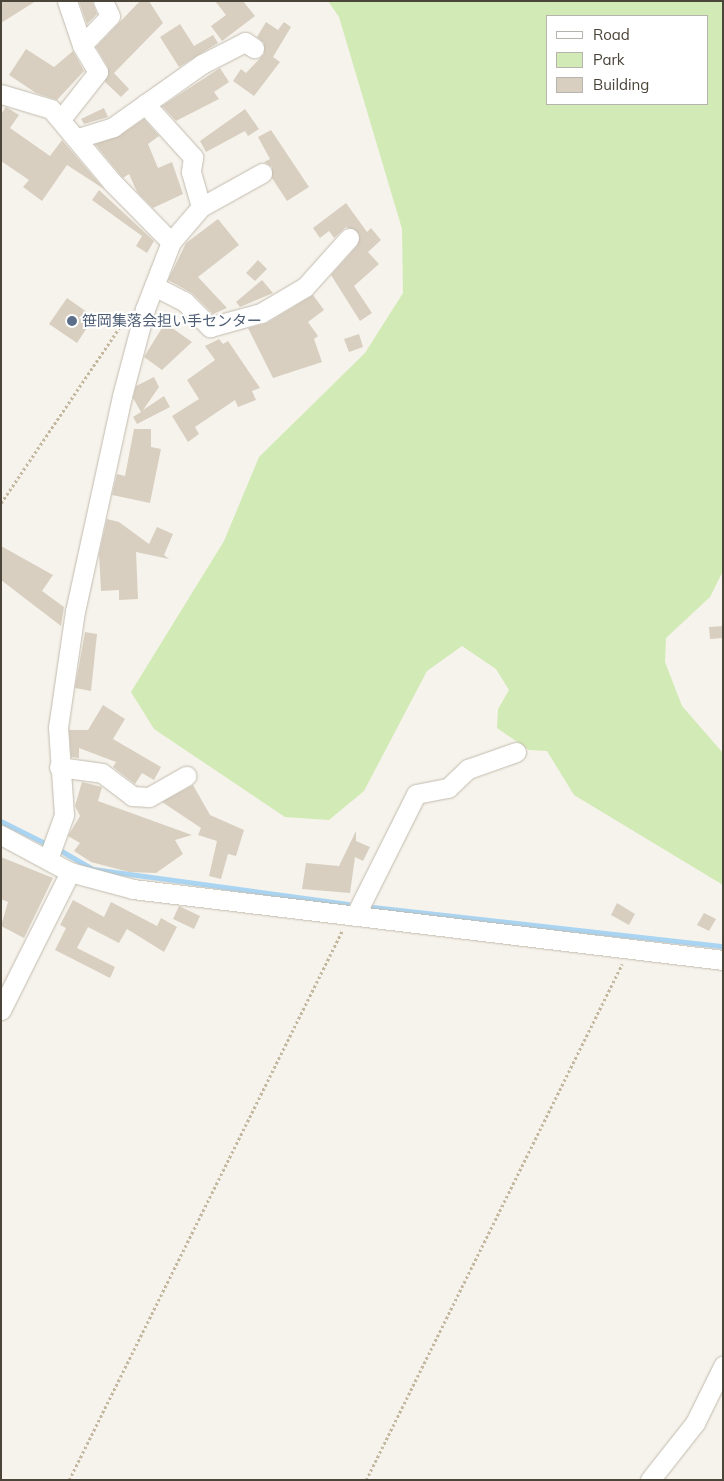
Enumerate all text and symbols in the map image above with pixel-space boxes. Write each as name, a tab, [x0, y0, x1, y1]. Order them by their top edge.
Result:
legend	[546, 15, 709, 105]
text: Road	[593, 25, 630, 44]
text: Park	[593, 50, 625, 69]
text: Building	[593, 75, 649, 94]
place label: 笹岡集落会担い手センター	[82, 312, 262, 330]
marker: 笹岡集落会担い手センター	[66, 315, 78, 327]

